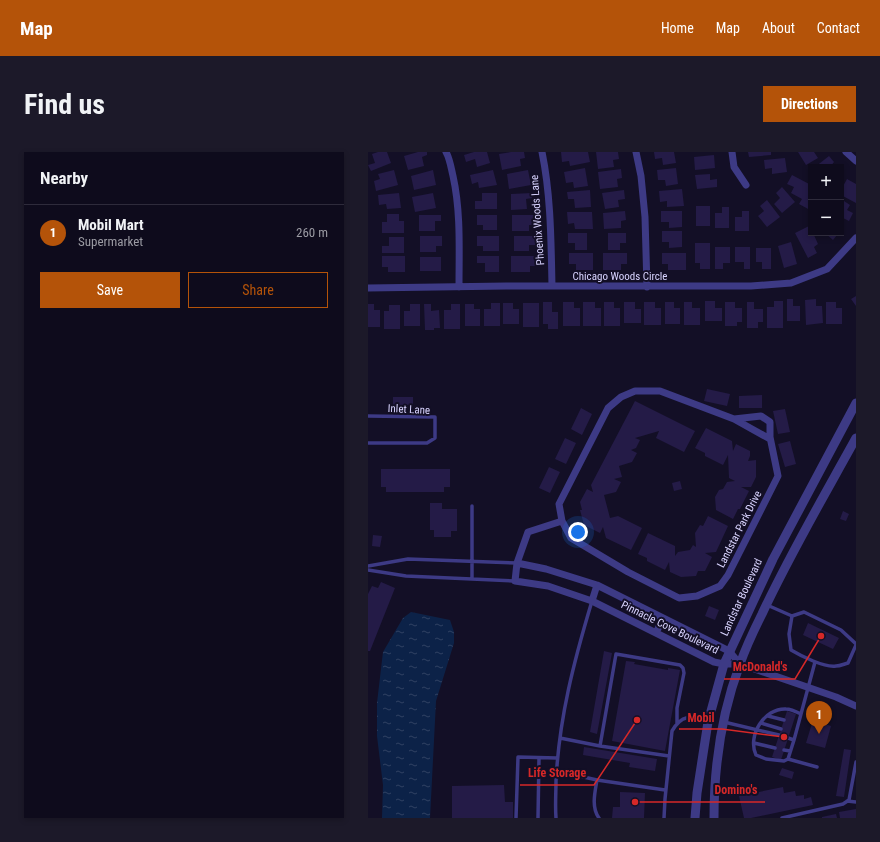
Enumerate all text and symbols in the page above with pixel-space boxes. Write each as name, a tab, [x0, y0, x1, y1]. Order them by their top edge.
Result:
text: Map	[20, 17, 53, 40]
text: Home	[661, 20, 694, 36]
text: Map	[716, 20, 740, 36]
text: About	[762, 20, 795, 36]
text: Contact	[817, 20, 860, 36]
button: Directions	[763, 86, 856, 122]
text: Find us	[24, 88, 105, 121]
map controls	[808, 164, 844, 236]
button: +	[808, 164, 844, 200]
text: Nearby	[40, 168, 88, 188]
street label: Phoenix Woods Lane	[528, 174, 547, 266]
button: −	[808, 200, 844, 236]
text: Mobil Mart	[78, 216, 144, 234]
text: 1	[50, 225, 56, 240]
text: 260 m	[296, 225, 328, 240]
text: Supermarket	[78, 234, 143, 249]
street label: Chicago Woods Circle	[573, 270, 667, 283]
button: Save	[40, 272, 180, 308]
button: Share	[188, 272, 328, 308]
street label: Inlet Lane	[387, 402, 431, 417]
street label: Landstar Park Drive	[714, 488, 764, 570]
your location	[568, 522, 588, 542]
street label: Landstar Boulevard	[718, 557, 765, 638]
street label: Pinnacle Cove Boulevard	[619, 598, 721, 657]
callout: McDonald's	[724, 655, 795, 679]
text: McDonald's	[733, 660, 788, 674]
pin: 1	[806, 701, 832, 734]
callout: Mobil	[679, 705, 722, 729]
text: Mobil	[687, 711, 715, 725]
callout: Life Storage	[520, 761, 594, 785]
text: Life Storage	[528, 766, 586, 780]
callout: Domino's	[706, 778, 765, 802]
text: Domino's	[715, 783, 758, 797]

